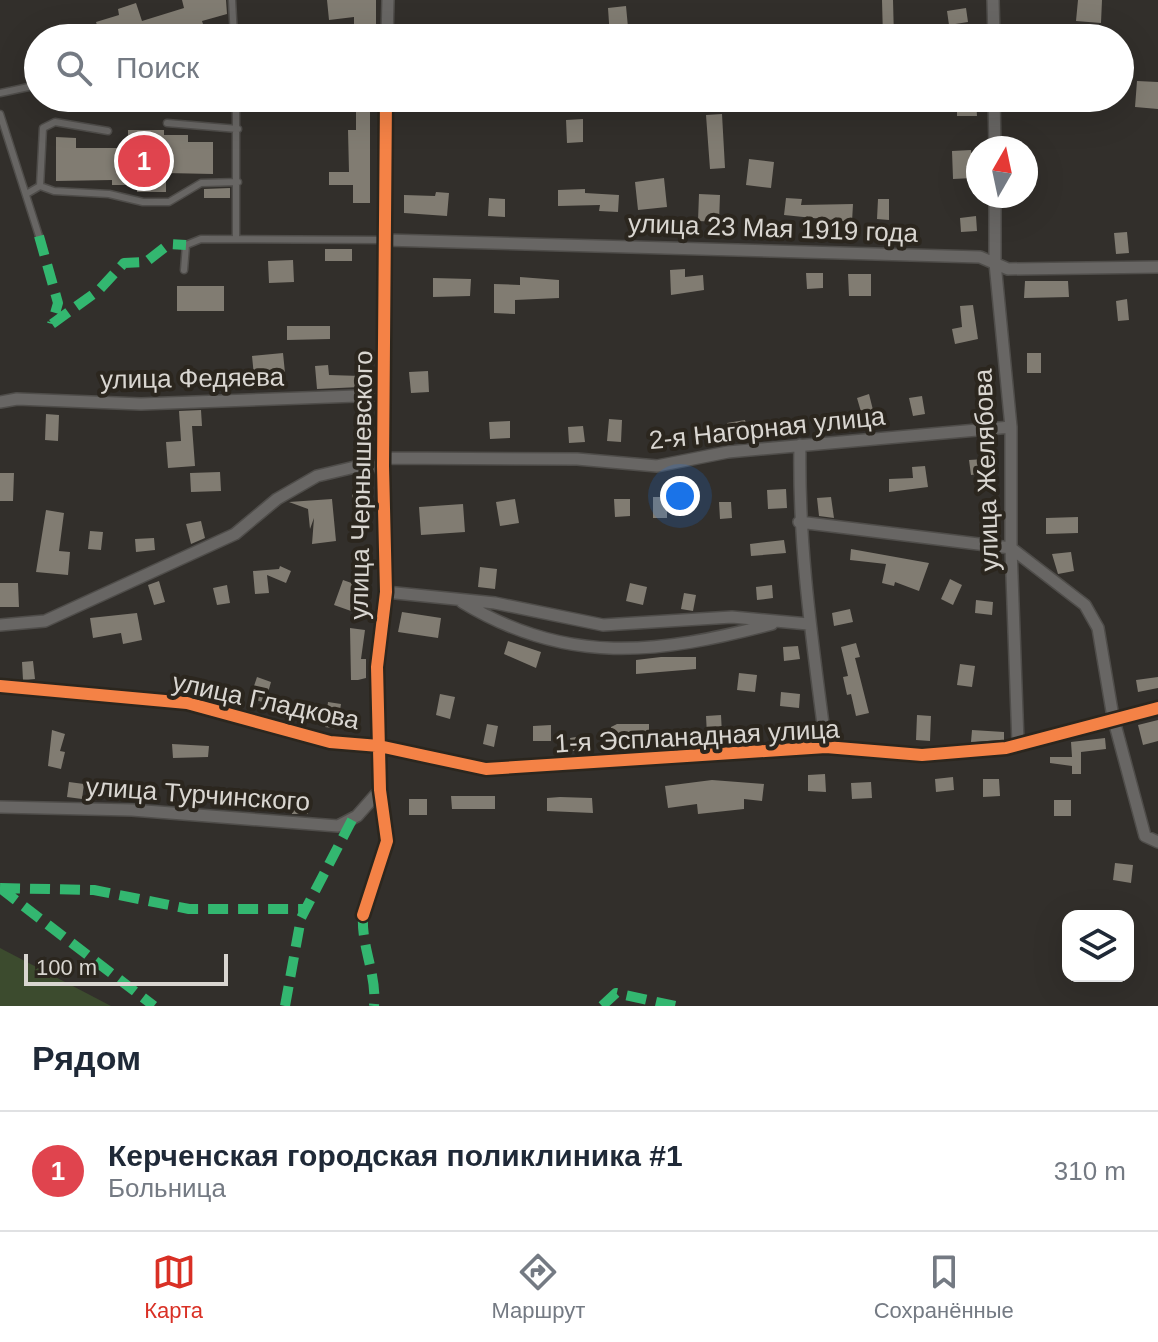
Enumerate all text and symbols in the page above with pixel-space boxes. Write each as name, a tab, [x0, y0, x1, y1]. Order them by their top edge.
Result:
search box	[24, 24, 1134, 112]
icon: search	[52, 46, 96, 90]
text: Поиск	[116, 51, 199, 84]
pin: 1	[118, 131, 170, 191]
north arrow	[966, 136, 1038, 208]
street label: улица 23 Мая 1919 года	[628, 208, 919, 248]
street label: улица Чернышевского	[344, 350, 378, 620]
street label: улица Федяева	[100, 361, 285, 395]
street label: улица Желябова	[967, 368, 1005, 572]
street label: 2-я Нагорная улица	[648, 401, 887, 455]
your location	[660, 476, 700, 516]
street label: улица Гладкова	[170, 667, 363, 736]
street label: 1-я Эспланадная улица	[554, 714, 841, 758]
street label: улица Турчинского	[85, 771, 311, 817]
map controls	[1062, 910, 1134, 982]
button: layers	[1062, 910, 1134, 982]
scale bar	[24, 950, 228, 986]
text: 100 m	[36, 955, 97, 980]
text: Рядом	[32, 1039, 141, 1077]
text: Керченская городская поликлиника #1	[108, 1139, 683, 1172]
text: 1	[51, 1156, 65, 1186]
text: 310 m	[1054, 1156, 1126, 1186]
text: Больница	[108, 1173, 226, 1203]
tab: Карта	[144, 1250, 203, 1324]
tab: Маршрут	[492, 1250, 585, 1324]
tab: Сохранённые	[874, 1250, 1014, 1324]

